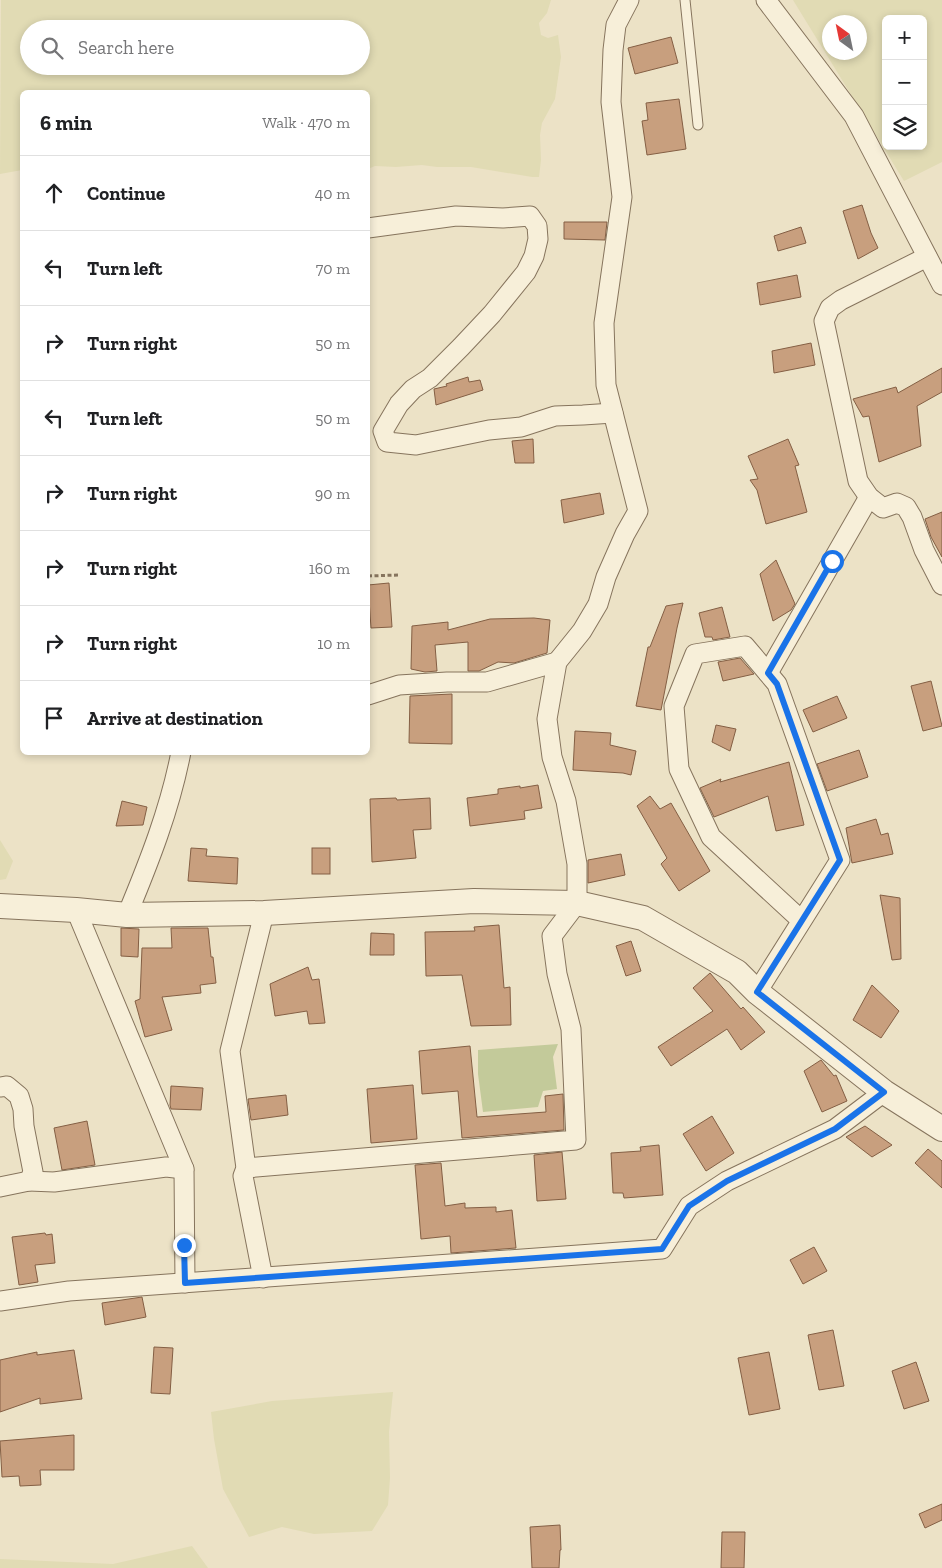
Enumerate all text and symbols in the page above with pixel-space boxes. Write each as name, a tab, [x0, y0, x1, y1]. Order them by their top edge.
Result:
north arrow	[822, 15, 867, 60]
map controls	[882, 15, 927, 150]
button: +	[882, 15, 927, 60]
search box	[20, 20, 370, 75]
icon: search	[38, 34, 66, 62]
text: Search here	[78, 36, 174, 59]
button: −	[882, 60, 927, 105]
button: layers	[882, 105, 927, 150]
text: 6 min	[40, 110, 92, 135]
text: Walk · 470 m	[262, 113, 350, 132]
icon: ahead	[40, 179, 68, 207]
text: Continue	[87, 182, 165, 205]
text: 40 m	[315, 184, 350, 203]
icon: left	[40, 254, 68, 282]
text: Turn left	[87, 257, 162, 280]
text: 70 m	[316, 259, 350, 278]
icon: right	[40, 329, 68, 357]
text: Turn right	[87, 332, 177, 355]
text: 50 m	[315, 334, 350, 353]
icon: left	[40, 404, 68, 432]
text: Turn left	[87, 407, 162, 430]
text: 50 m	[315, 409, 350, 428]
icon: right	[40, 479, 68, 507]
text: Turn right	[87, 482, 177, 505]
text: 90 m	[315, 484, 350, 503]
route start	[821, 550, 844, 573]
icon: right	[40, 554, 68, 582]
text: Turn right	[87, 557, 177, 580]
text: 160 m	[309, 559, 350, 578]
icon: right	[40, 629, 68, 657]
text: Turn right	[87, 632, 177, 655]
text: 10 m	[317, 634, 350, 653]
icon: arrive	[40, 704, 68, 732]
text: Arrive at destination	[87, 707, 263, 730]
route end	[173, 1234, 196, 1257]

